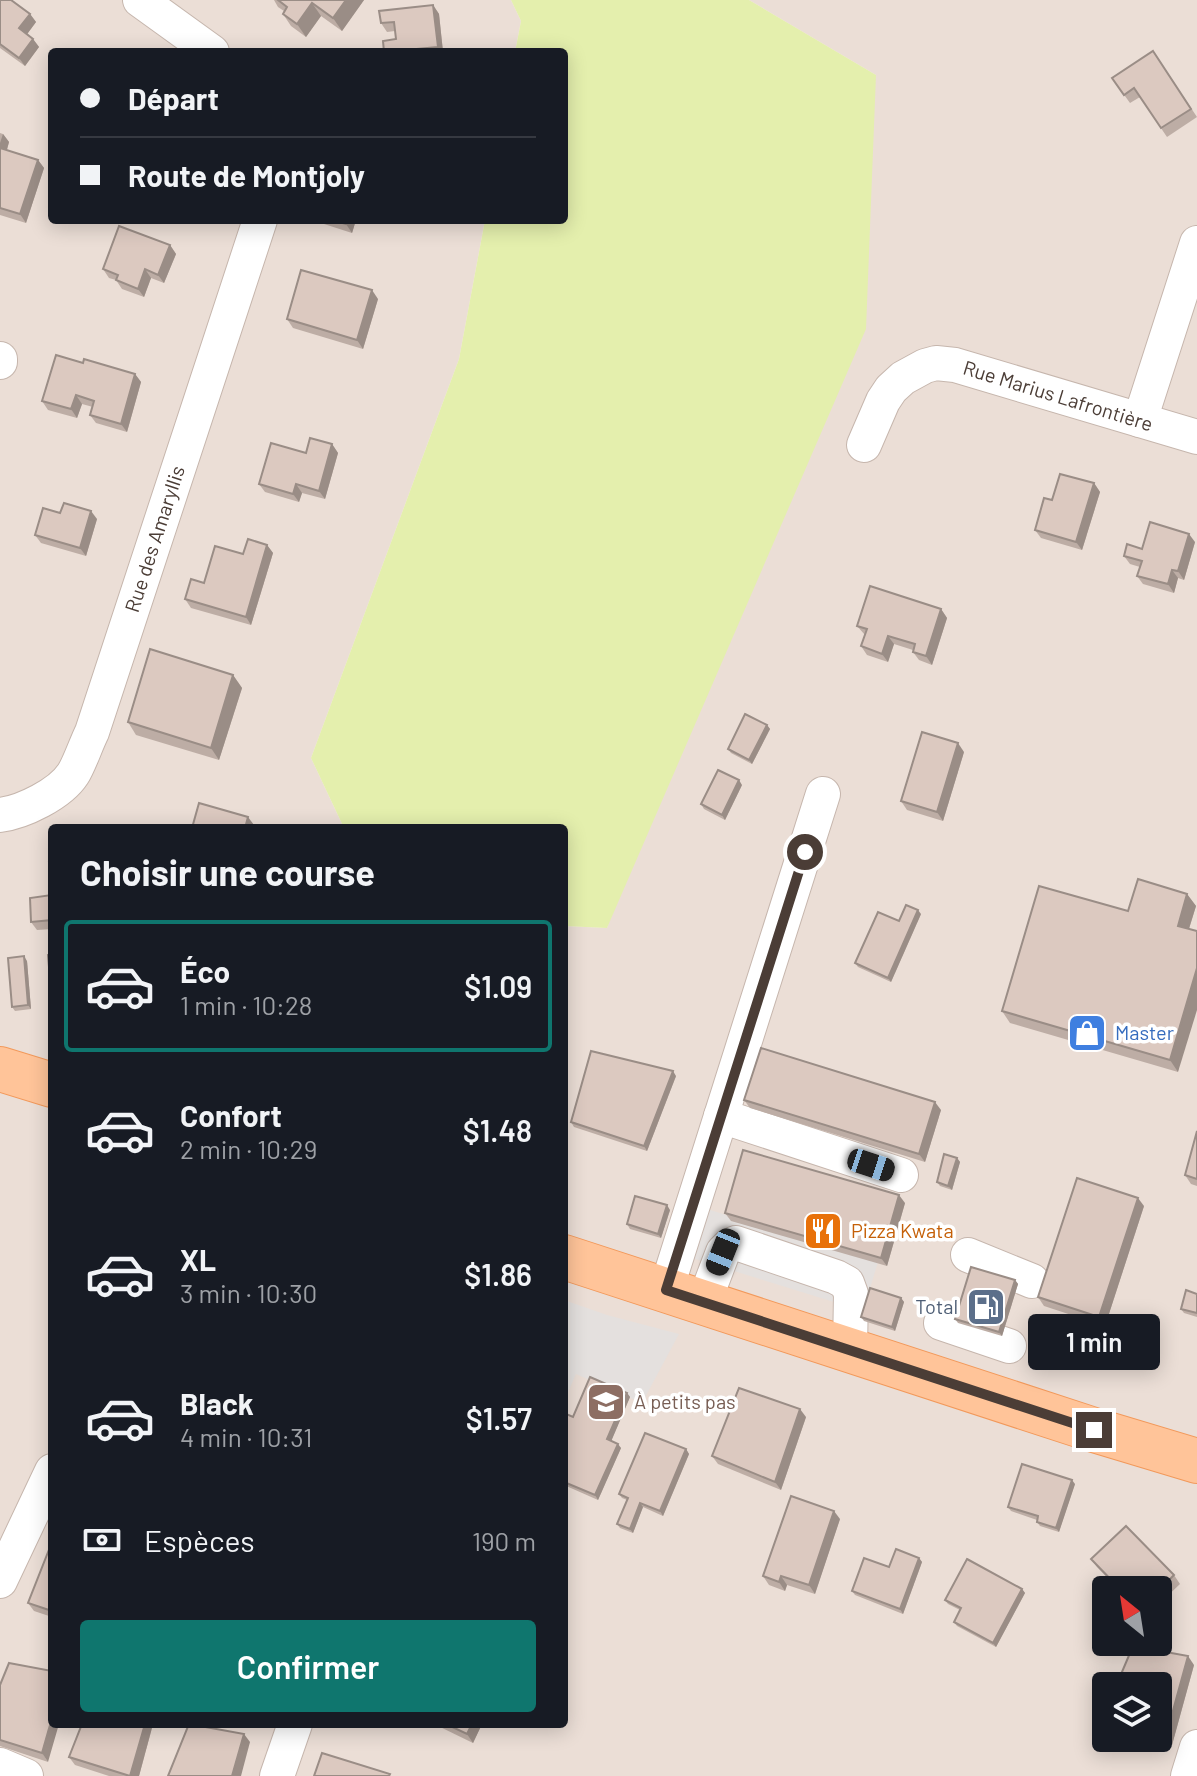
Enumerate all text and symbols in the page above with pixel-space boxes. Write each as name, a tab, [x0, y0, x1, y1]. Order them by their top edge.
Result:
text: Départ	[128, 80, 219, 116]
text: Route de Montjoly	[128, 157, 365, 193]
street label: Rue Marius Lafrontière	[960, 355, 1156, 435]
street label: Rue des Amaryllis	[119, 462, 189, 615]
route start	[787, 834, 823, 870]
text: Choisir une course	[80, 850, 375, 893]
icon: car	[84, 950, 156, 1022]
text: Éco	[180, 953, 230, 989]
text: $1.09	[464, 968, 532, 1004]
text: 1 min · 10:28	[180, 989, 312, 1020]
shop icon: Master	[1066, 1012, 1108, 1054]
place label: Master	[1115, 1020, 1174, 1044]
icon: car	[84, 1094, 156, 1166]
text: Confort	[180, 1097, 282, 1133]
text: $1.48	[463, 1112, 532, 1148]
text: 2 min · 10:29	[180, 1133, 317, 1164]
car	[844, 1146, 898, 1184]
restaurant icon: Pizza Kwata	[802, 1210, 844, 1252]
place label: Pizza Kwata	[851, 1218, 954, 1242]
car	[703, 1225, 743, 1279]
icon: car	[84, 1238, 156, 1310]
text: XL	[180, 1241, 216, 1277]
text: $1.86	[464, 1256, 532, 1292]
text: 3 min · 10:30	[180, 1277, 317, 1308]
fuel station icon: Total	[965, 1286, 1007, 1328]
place label: Total	[915, 1294, 958, 1318]
callout: 1 min	[1028, 1314, 1160, 1370]
text: 1 min	[1066, 1326, 1122, 1357]
school or university icon: À petits pas	[585, 1381, 627, 1423]
icon: car	[84, 1382, 156, 1454]
text: Black	[180, 1385, 254, 1421]
place label: À petits pas	[634, 1389, 736, 1413]
text: $1.57	[466, 1400, 532, 1436]
route end	[1076, 1412, 1112, 1448]
text: 4 min · 10:31	[180, 1421, 312, 1452]
icon: cash	[80, 1518, 124, 1562]
text: Espèces	[144, 1522, 255, 1558]
text: 190 m	[472, 1525, 536, 1556]
north arrow	[1092, 1576, 1172, 1656]
map controls	[1092, 1576, 1172, 1752]
button: Confirmer	[80, 1620, 536, 1712]
button: layers	[1092, 1672, 1172, 1752]

